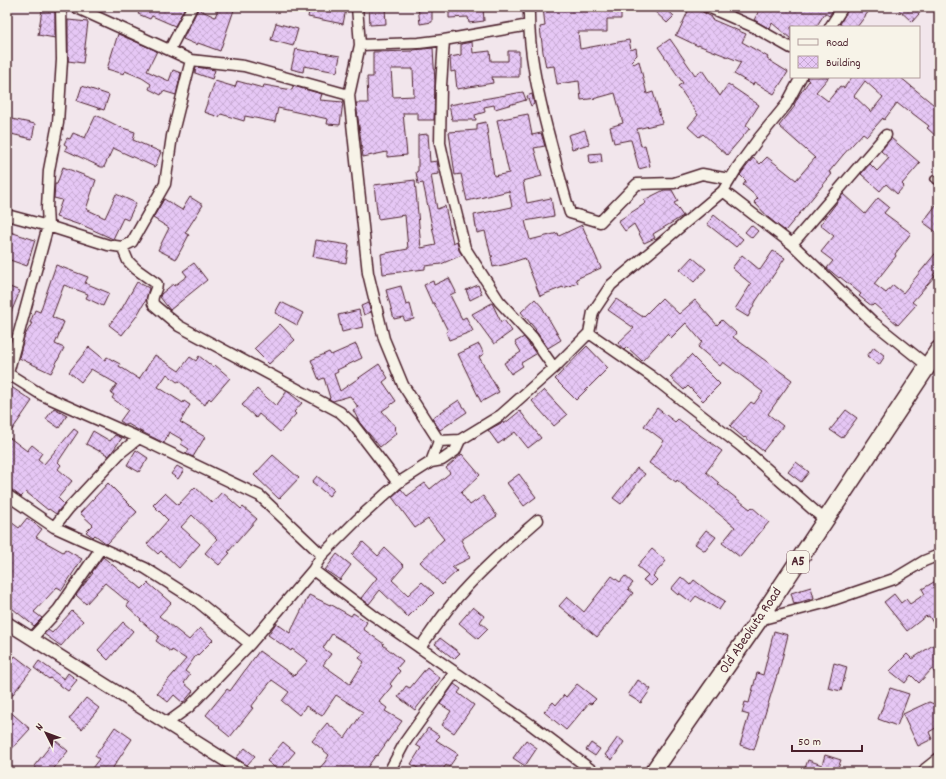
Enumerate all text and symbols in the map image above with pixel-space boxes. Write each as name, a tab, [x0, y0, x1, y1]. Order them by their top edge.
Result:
legend	[790, 26, 920, 78]
text: Road	[826, 35, 848, 52]
text: Building	[826, 55, 861, 72]
road number: A5	[787, 551, 809, 573]
street label: Old Abeokuta Road	[715, 584, 787, 678]
north arrow	[26, 713, 66, 753]
text: N	[32, 720, 48, 735]
scale bar	[792, 727, 862, 753]
text: 50 m	[798, 734, 821, 751]

